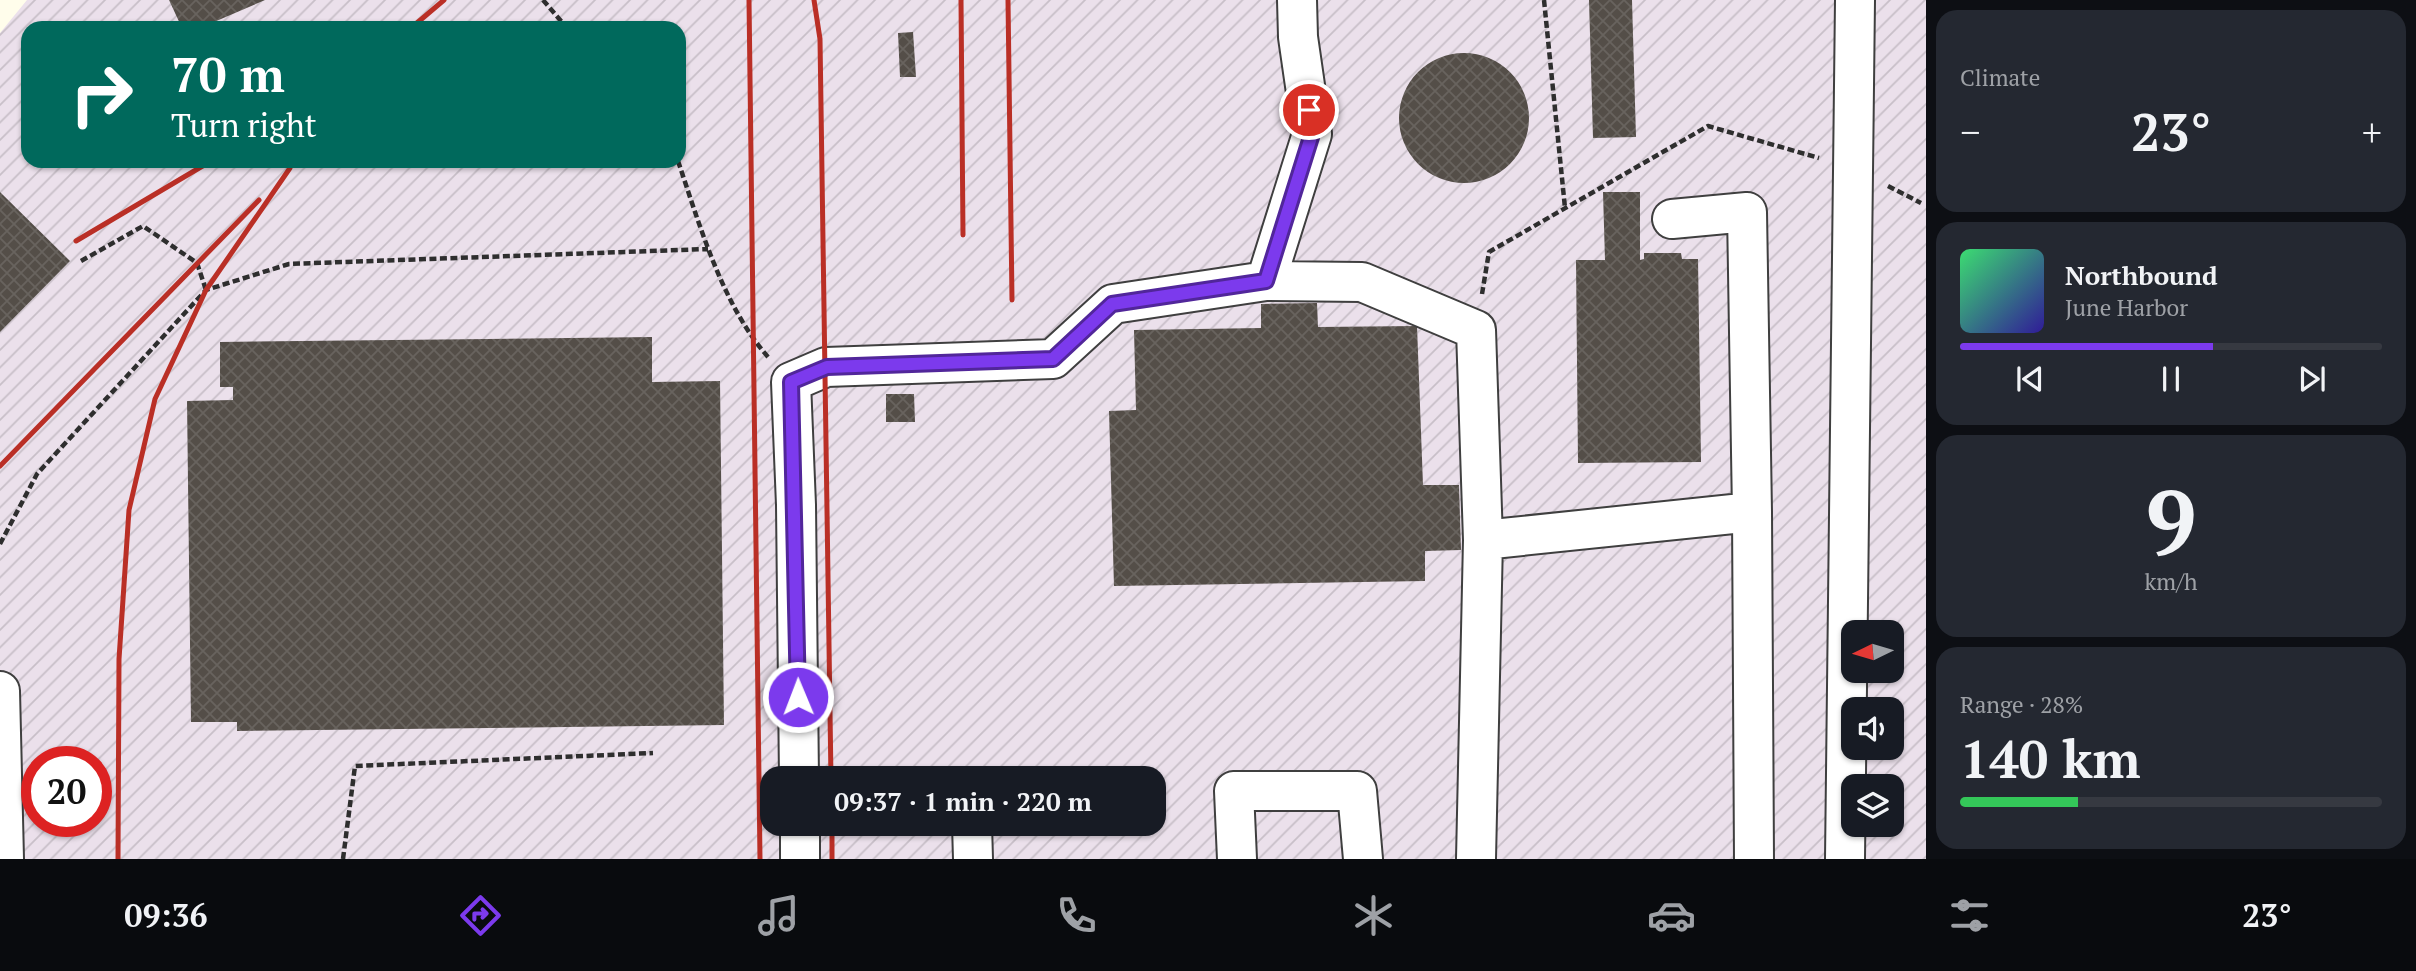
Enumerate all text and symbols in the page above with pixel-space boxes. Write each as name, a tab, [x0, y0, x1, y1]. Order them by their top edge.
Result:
text: 70 m	[171, 41, 285, 106]
icon: right	[56, 49, 147, 140]
text: Climate	[1960, 62, 2040, 93]
pin	[1279, 80, 1339, 140]
icon: arrive	[1290, 91, 1328, 129]
text: 23°	[2131, 97, 2211, 166]
text: Turn right	[171, 104, 317, 146]
text: −	[1960, 107, 1980, 157]
text: +	[2362, 107, 2382, 157]
text: Northbound	[2065, 258, 2218, 292]
text: June Harbor	[2065, 292, 2188, 323]
icon: previous	[2011, 360, 2049, 398]
icon: pause	[2152, 360, 2190, 398]
icon: next	[2293, 360, 2331, 398]
text: 9	[2145, 460, 2197, 581]
text: km/h	[2144, 566, 2198, 597]
north arrow	[1841, 620, 1904, 682]
map controls	[1841, 620, 1904, 837]
position arrow	[761, 660, 835, 734]
text: Range · 28%	[1960, 689, 2083, 720]
button: sound	[1841, 697, 1904, 760]
text: 140 km	[1960, 724, 2141, 793]
speed limit sign: 20	[21, 746, 112, 837]
button: layers	[1841, 774, 1904, 837]
text: 09:37 · 1 min · 220 m	[834, 784, 1092, 818]
icon: directions	[456, 891, 505, 940]
icon: music	[754, 891, 803, 940]
icon: phone	[1052, 891, 1101, 940]
icon: climate	[1349, 891, 1398, 940]
icon: car	[1647, 891, 1696, 940]
icon: filters	[1945, 891, 1994, 940]
text: 09:36	[124, 894, 208, 936]
text: 23°	[2242, 894, 2292, 936]

